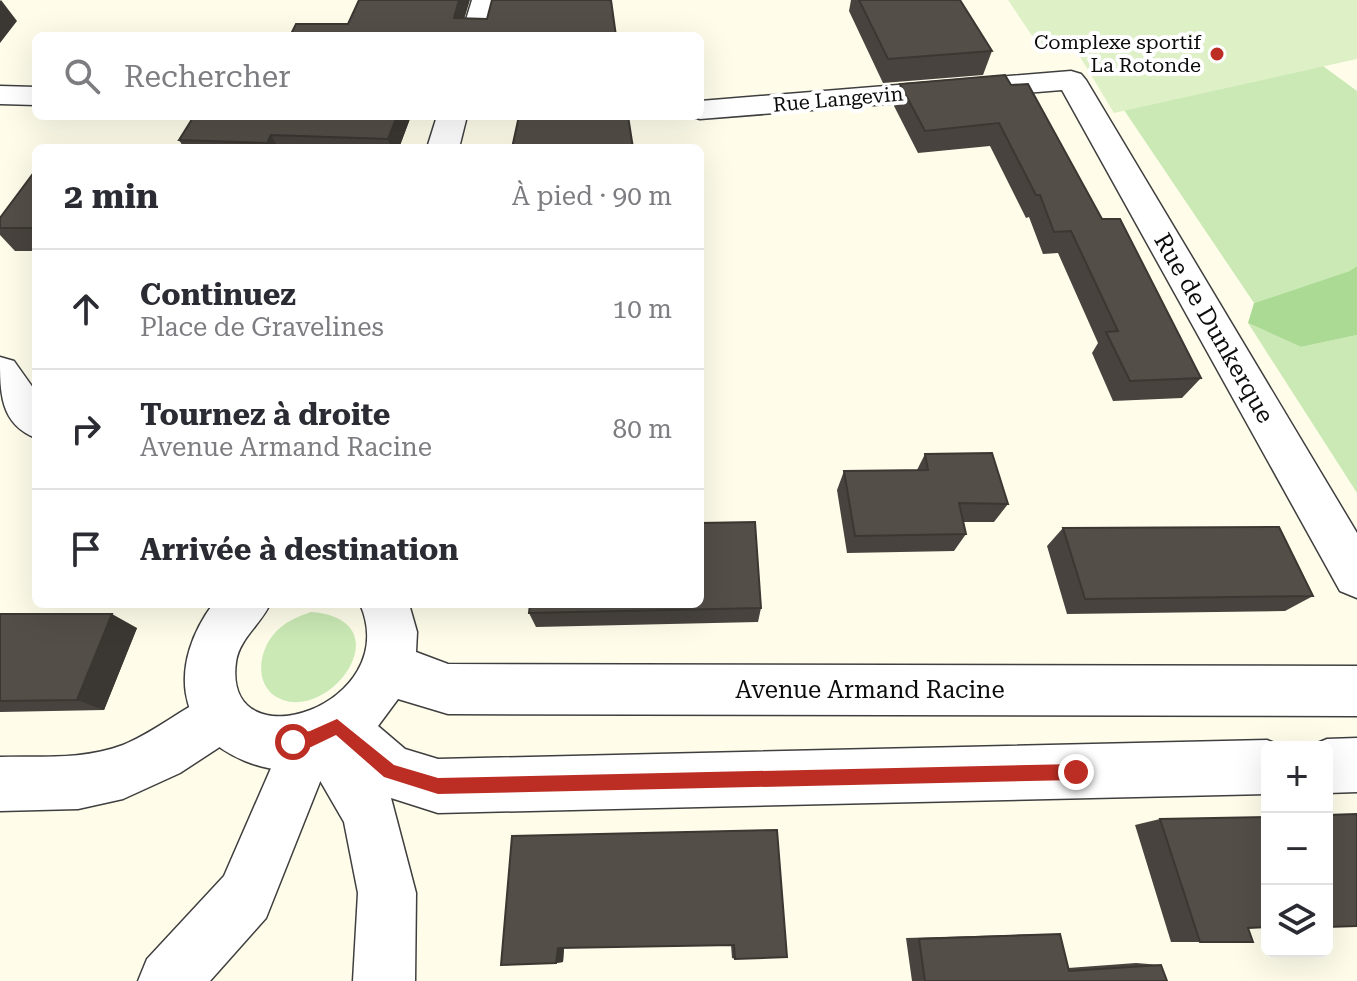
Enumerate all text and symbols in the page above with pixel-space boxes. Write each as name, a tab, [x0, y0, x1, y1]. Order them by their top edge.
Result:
place label: Complexe sportif La Rotonde	[1034, 30, 1202, 77]
search box	[32, 32, 704, 120]
marker: Complexe sportif La Rotonde	[1208, 45, 1226, 63]
icon: search	[60, 54, 104, 98]
text: Rechercher	[124, 59, 291, 94]
street label: Rue Langevin	[772, 81, 904, 117]
text: 2 min	[64, 176, 159, 216]
text: À pied · 90 m	[512, 181, 672, 211]
street label: Rue de Dunkerque	[1148, 228, 1280, 428]
text: Continuez	[140, 277, 296, 312]
icon: ahead	[64, 287, 108, 331]
text: 10 m	[613, 294, 672, 324]
text: Place de Gravelines	[140, 312, 384, 342]
text: Tournez à droite	[140, 397, 390, 432]
icon: right	[64, 407, 108, 451]
text: 80 m	[613, 414, 672, 444]
text: Avenue Armand Racine	[140, 432, 432, 462]
icon: arrive	[64, 527, 108, 571]
text: Arrivée à destination	[140, 532, 459, 567]
street label: Avenue Armand Racine	[735, 676, 1005, 704]
route start	[275, 724, 311, 760]
map controls	[1261, 741, 1333, 957]
button: +	[1261, 741, 1333, 813]
route end	[1058, 754, 1094, 790]
button: −	[1261, 813, 1333, 885]
button: layers	[1261, 885, 1333, 957]

